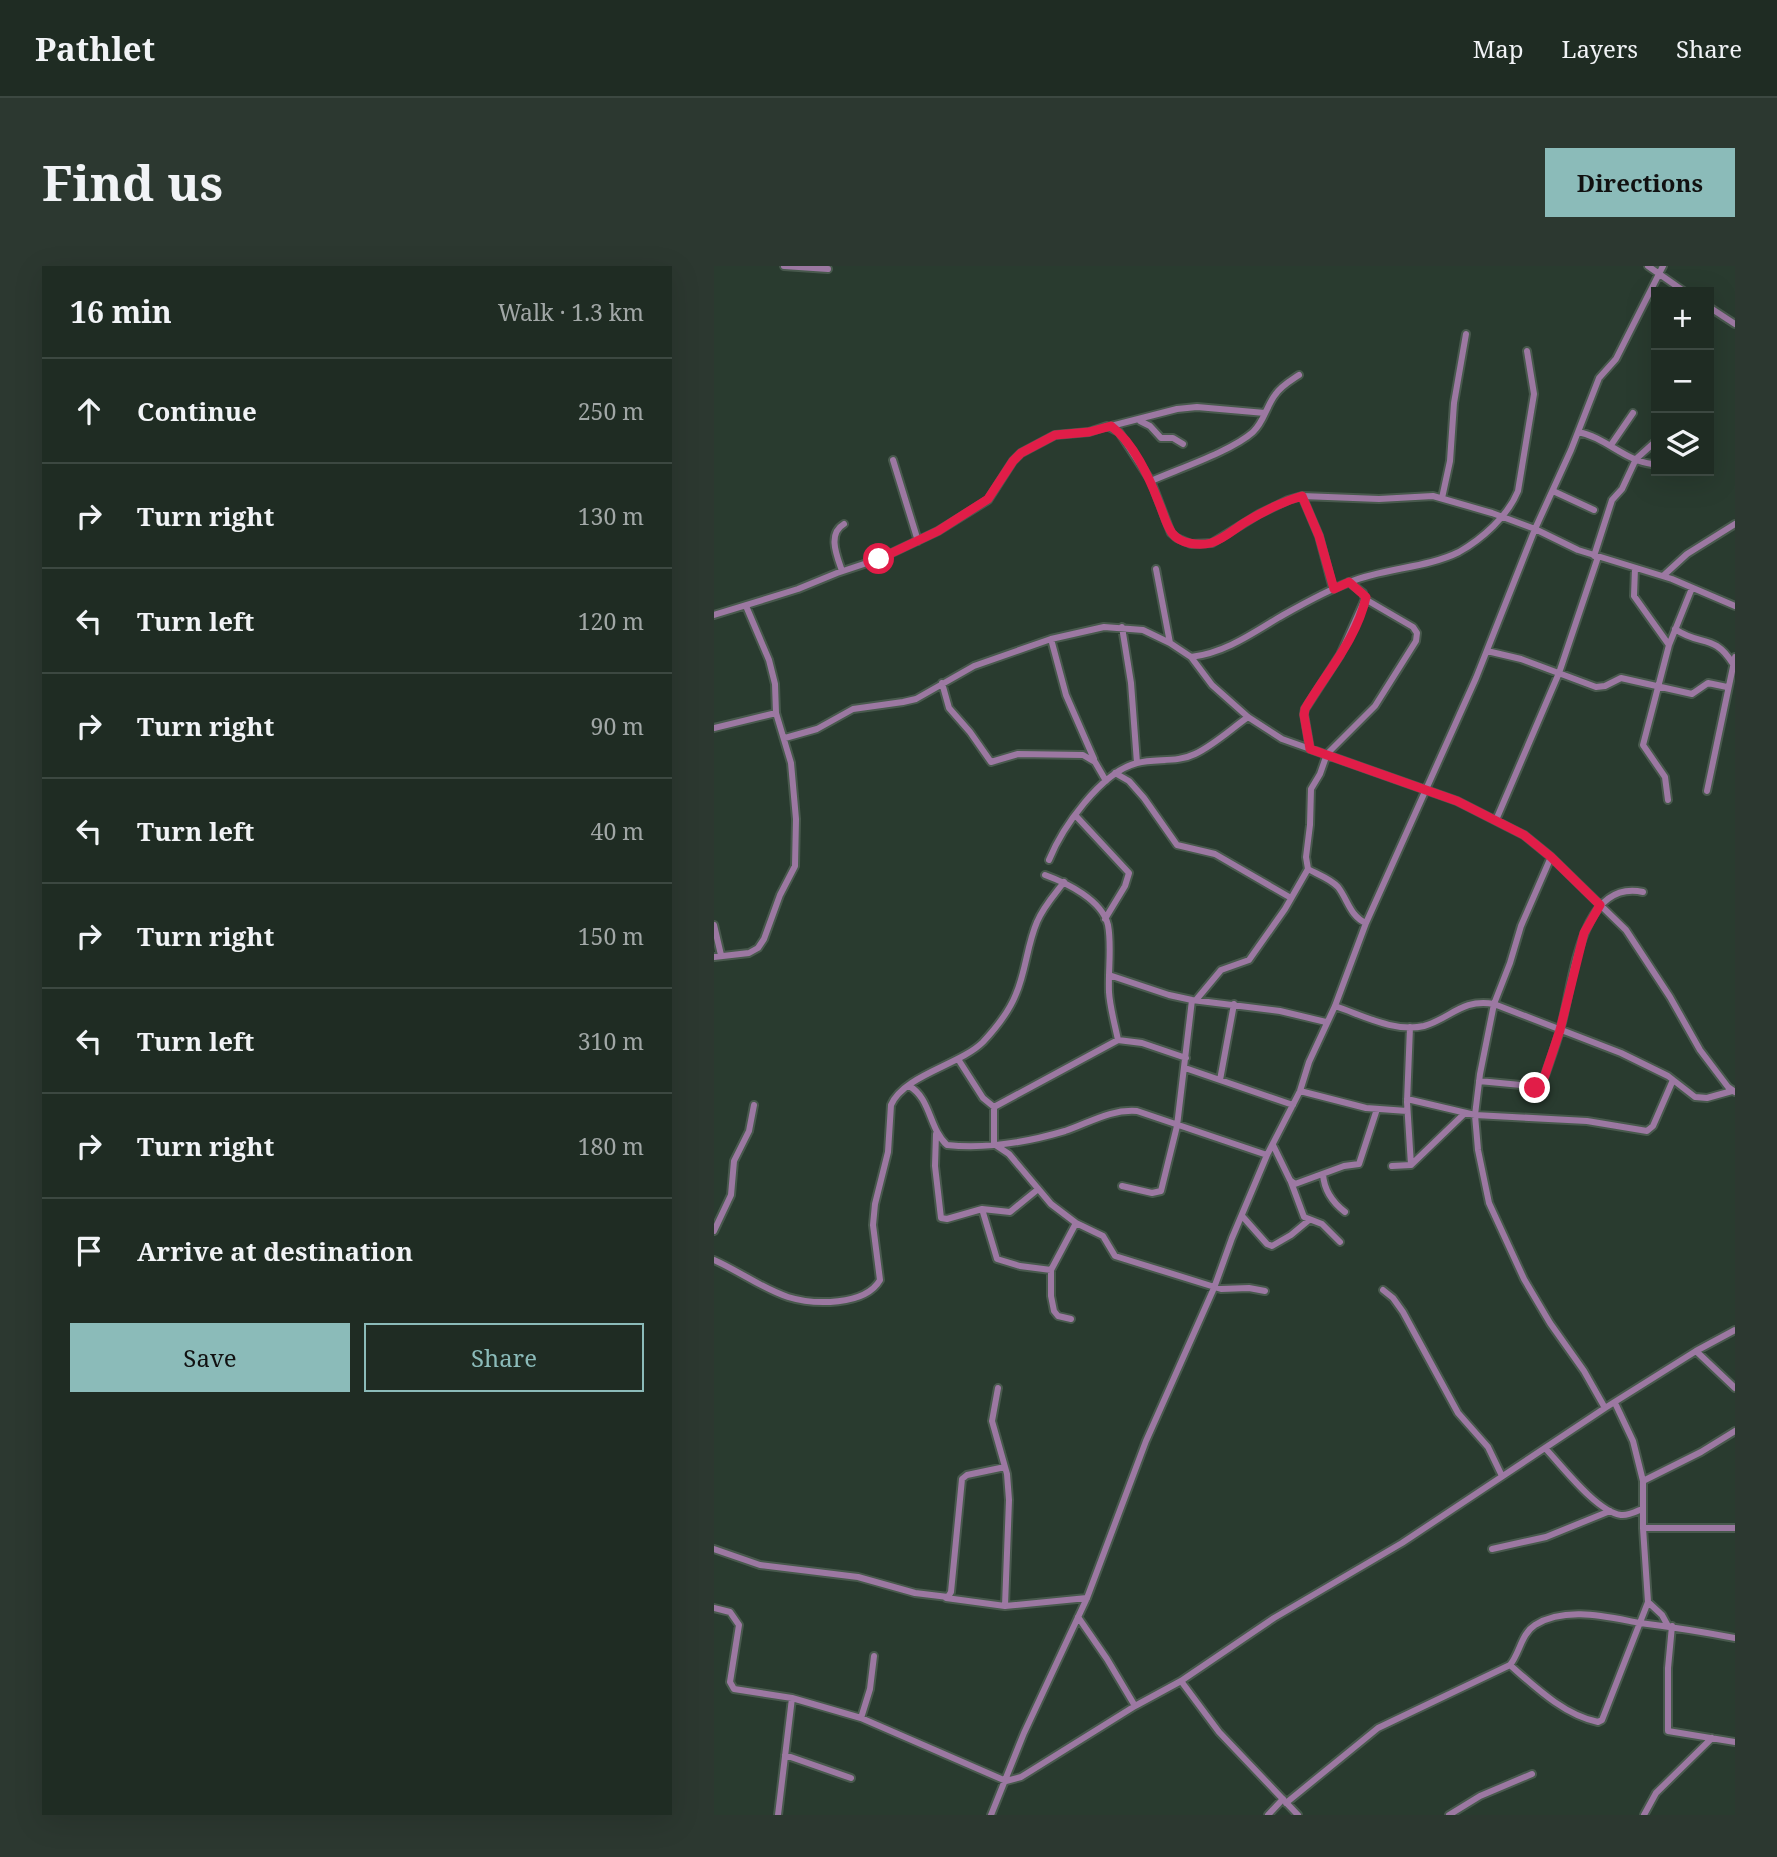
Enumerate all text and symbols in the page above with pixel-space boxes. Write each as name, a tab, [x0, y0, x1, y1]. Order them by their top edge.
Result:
text: Pathlet	[35, 26, 155, 71]
text: Map	[1473, 32, 1524, 65]
text: Layers	[1562, 32, 1638, 65]
text: Share	[1676, 32, 1742, 65]
button: Directions	[1545, 148, 1735, 217]
text: Find us	[42, 149, 223, 215]
map controls	[1651, 287, 1714, 476]
button: +	[1651, 287, 1714, 350]
text: 16 min	[70, 291, 172, 332]
text: Walk · 1.3 km	[498, 296, 644, 328]
button: −	[1651, 350, 1714, 413]
icon: ahead	[70, 392, 108, 430]
text: Continue	[137, 393, 257, 429]
text: 250 m	[578, 395, 644, 427]
button: layers	[1651, 413, 1714, 476]
icon: right	[70, 497, 108, 535]
text: Turn right	[137, 498, 274, 534]
text: 130 m	[578, 500, 644, 532]
route start	[863, 543, 894, 574]
icon: left	[70, 602, 108, 640]
text: Turn left	[137, 603, 254, 639]
text: 120 m	[578, 605, 644, 637]
icon: right	[70, 707, 108, 745]
text: Turn right	[137, 708, 274, 744]
text: 90 m	[591, 710, 644, 742]
icon: left	[70, 812, 108, 850]
text: Turn left	[137, 813, 254, 849]
text: 40 m	[591, 815, 644, 847]
icon: right	[70, 917, 108, 955]
text: Turn right	[137, 918, 274, 954]
text: 150 m	[578, 920, 644, 952]
icon: left	[70, 1022, 108, 1060]
text: Turn left	[137, 1023, 254, 1059]
text: 310 m	[578, 1025, 644, 1057]
route end	[1519, 1072, 1550, 1103]
icon: right	[70, 1127, 108, 1165]
text: Turn right	[137, 1128, 274, 1164]
text: 180 m	[578, 1130, 644, 1162]
icon: arrive	[70, 1232, 108, 1270]
text: Arrive at destination	[137, 1233, 413, 1269]
button: Save	[70, 1323, 350, 1392]
button: Share	[364, 1323, 644, 1392]

